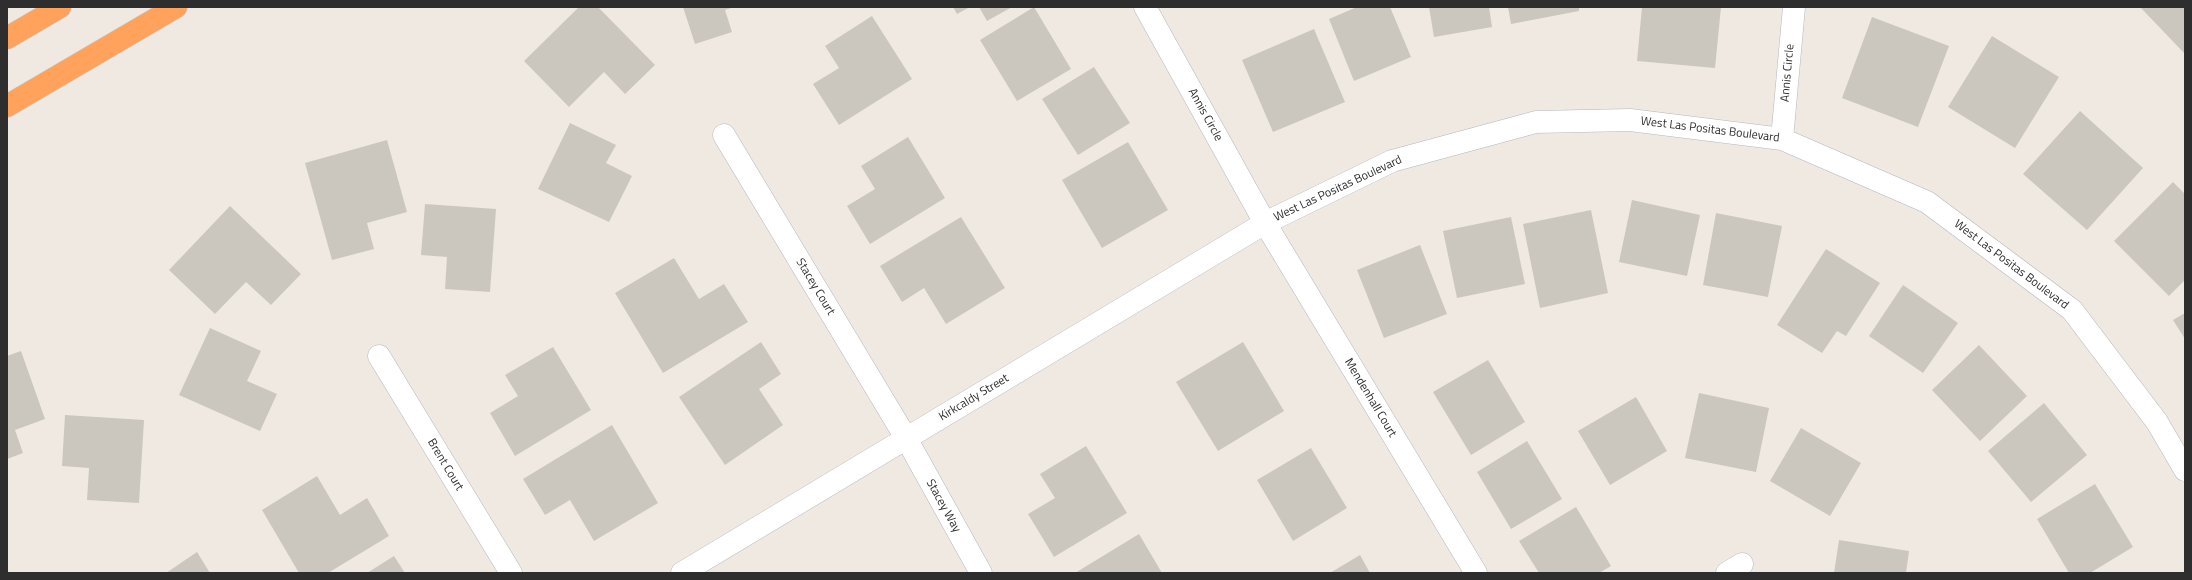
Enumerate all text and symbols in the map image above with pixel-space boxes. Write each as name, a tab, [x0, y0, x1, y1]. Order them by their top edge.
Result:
street label: Annis Circle	[1778, 43, 1798, 103]
street label: Annis Circle	[1185, 86, 1225, 144]
street label: West Las Positas Boulevard	[1640, 114, 1780, 146]
street label: West Las Positas Boulevard	[1272, 153, 1404, 225]
street label: West Las Positas Boulevard	[1951, 217, 2071, 313]
street label: Stacey Court	[792, 256, 838, 318]
street label: Mendenhall Court	[1341, 356, 1399, 440]
street label: Kirkcaldy Street	[936, 372, 1012, 424]
street label: Brent Court	[424, 436, 466, 494]
street label: Stacey Way	[923, 477, 963, 535]

